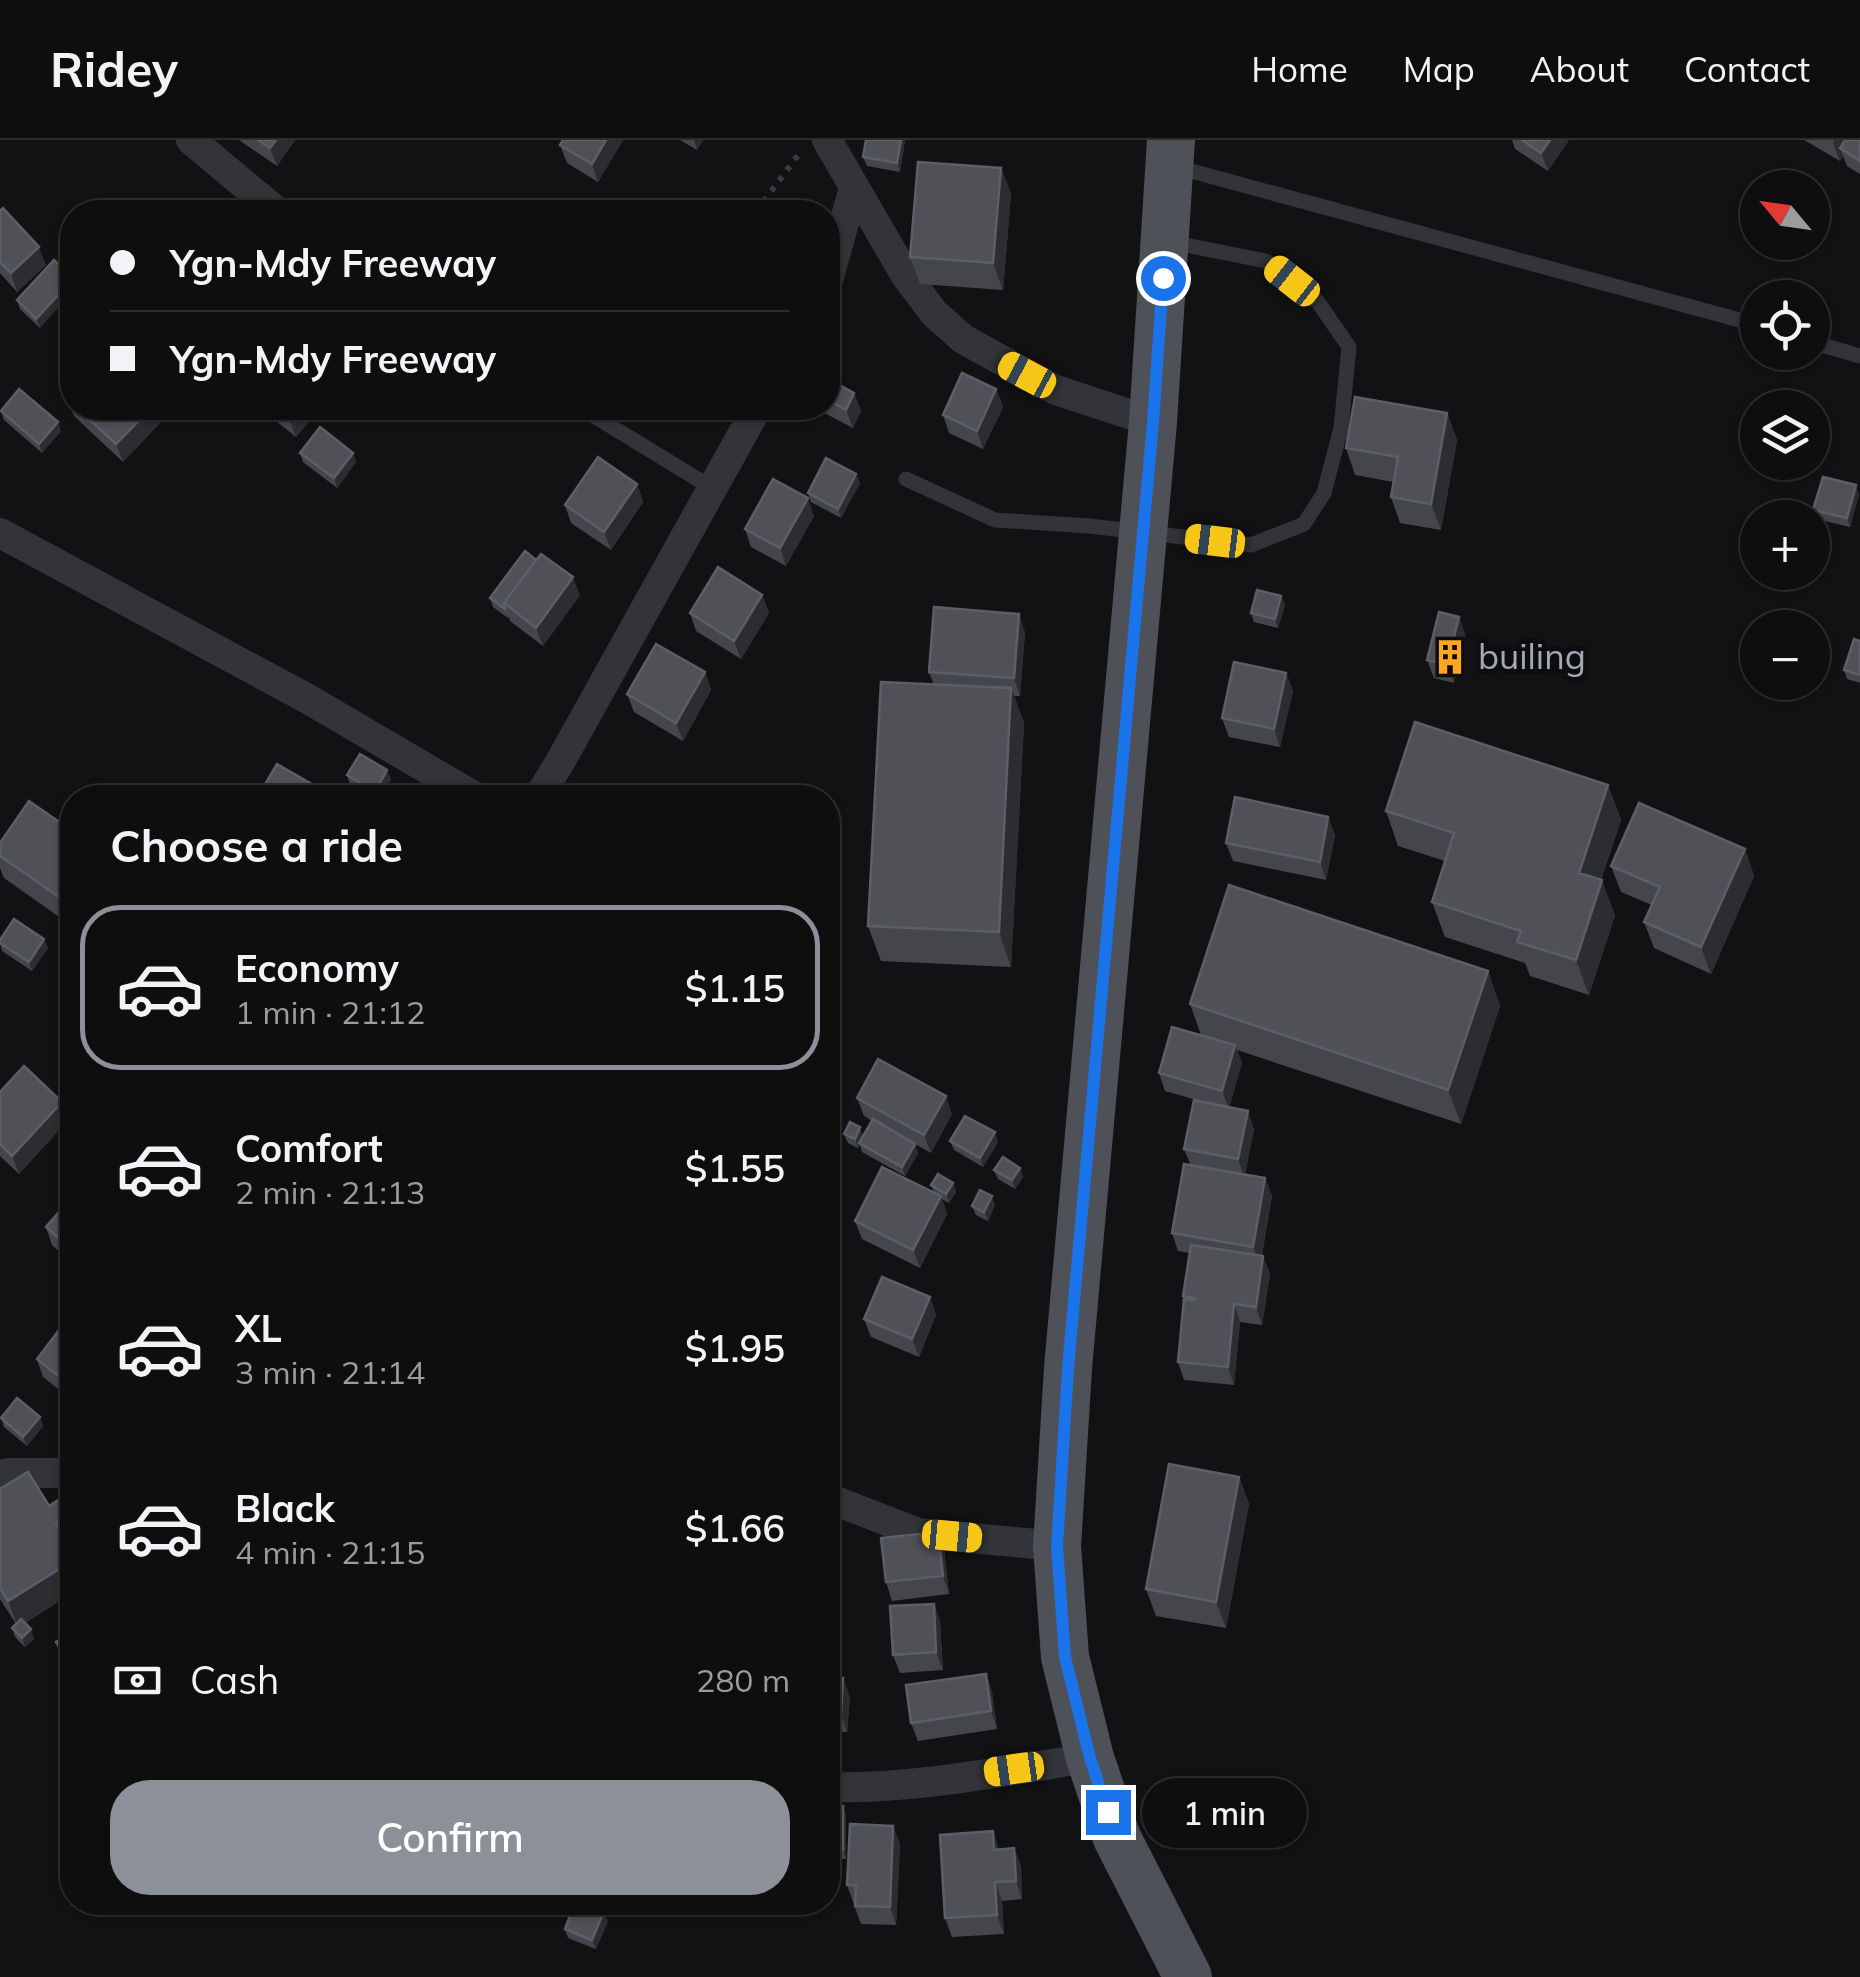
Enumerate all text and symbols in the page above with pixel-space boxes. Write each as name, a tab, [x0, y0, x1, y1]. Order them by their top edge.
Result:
text: Ridey	[50, 39, 178, 99]
text: Home	[1251, 47, 1348, 91]
text: Map	[1403, 47, 1475, 91]
text: About	[1530, 47, 1629, 91]
text: Contact	[1684, 47, 1810, 91]
north arrow	[1740, 170, 1830, 260]
map controls	[1740, 170, 1830, 700]
text: Ygn-Mdy Freeway	[170, 239, 496, 287]
car	[1259, 251, 1325, 311]
route start	[1141, 256, 1186, 301]
button: locate	[1740, 280, 1830, 370]
text: Ygn-Mdy Freeway	[170, 335, 496, 383]
car	[993, 348, 1061, 402]
button: layers	[1740, 390, 1830, 480]
button: +	[1740, 500, 1830, 590]
car	[1183, 522, 1247, 560]
button: −	[1740, 610, 1830, 700]
place label: builing	[1478, 634, 1586, 678]
building icon: builing	[1431, 638, 1469, 676]
text: Choose a ride	[110, 817, 403, 873]
icon: car	[115, 943, 205, 1033]
text: Economy	[235, 944, 399, 992]
text: $1.15	[685, 964, 785, 1012]
text: 1 min · 21:12	[235, 992, 425, 1032]
icon: car	[115, 1123, 205, 1213]
text: Comfort	[235, 1124, 383, 1172]
text: $1.55	[685, 1144, 785, 1192]
text: 2 min · 21:13	[235, 1172, 425, 1212]
icon: car	[115, 1303, 205, 1393]
text: XL	[235, 1304, 282, 1352]
text: $1.95	[685, 1324, 785, 1372]
text: 3 min · 21:14	[235, 1352, 425, 1392]
icon: car	[115, 1483, 205, 1573]
text: Black	[235, 1484, 335, 1532]
text: $1.66	[685, 1504, 785, 1552]
car	[921, 1518, 983, 1554]
text: 4 min · 21:15	[235, 1532, 425, 1572]
icon: cash	[110, 1653, 165, 1708]
text: Cash	[190, 1656, 279, 1704]
text: 280 m	[696, 1660, 790, 1700]
car	[982, 1750, 1046, 1788]
callout: 1 min	[1143, 1777, 1308, 1847]
button: Confirm	[110, 1780, 790, 1895]
route end	[1086, 1790, 1131, 1835]
text: 1 min	[1183, 1793, 1266, 1833]

